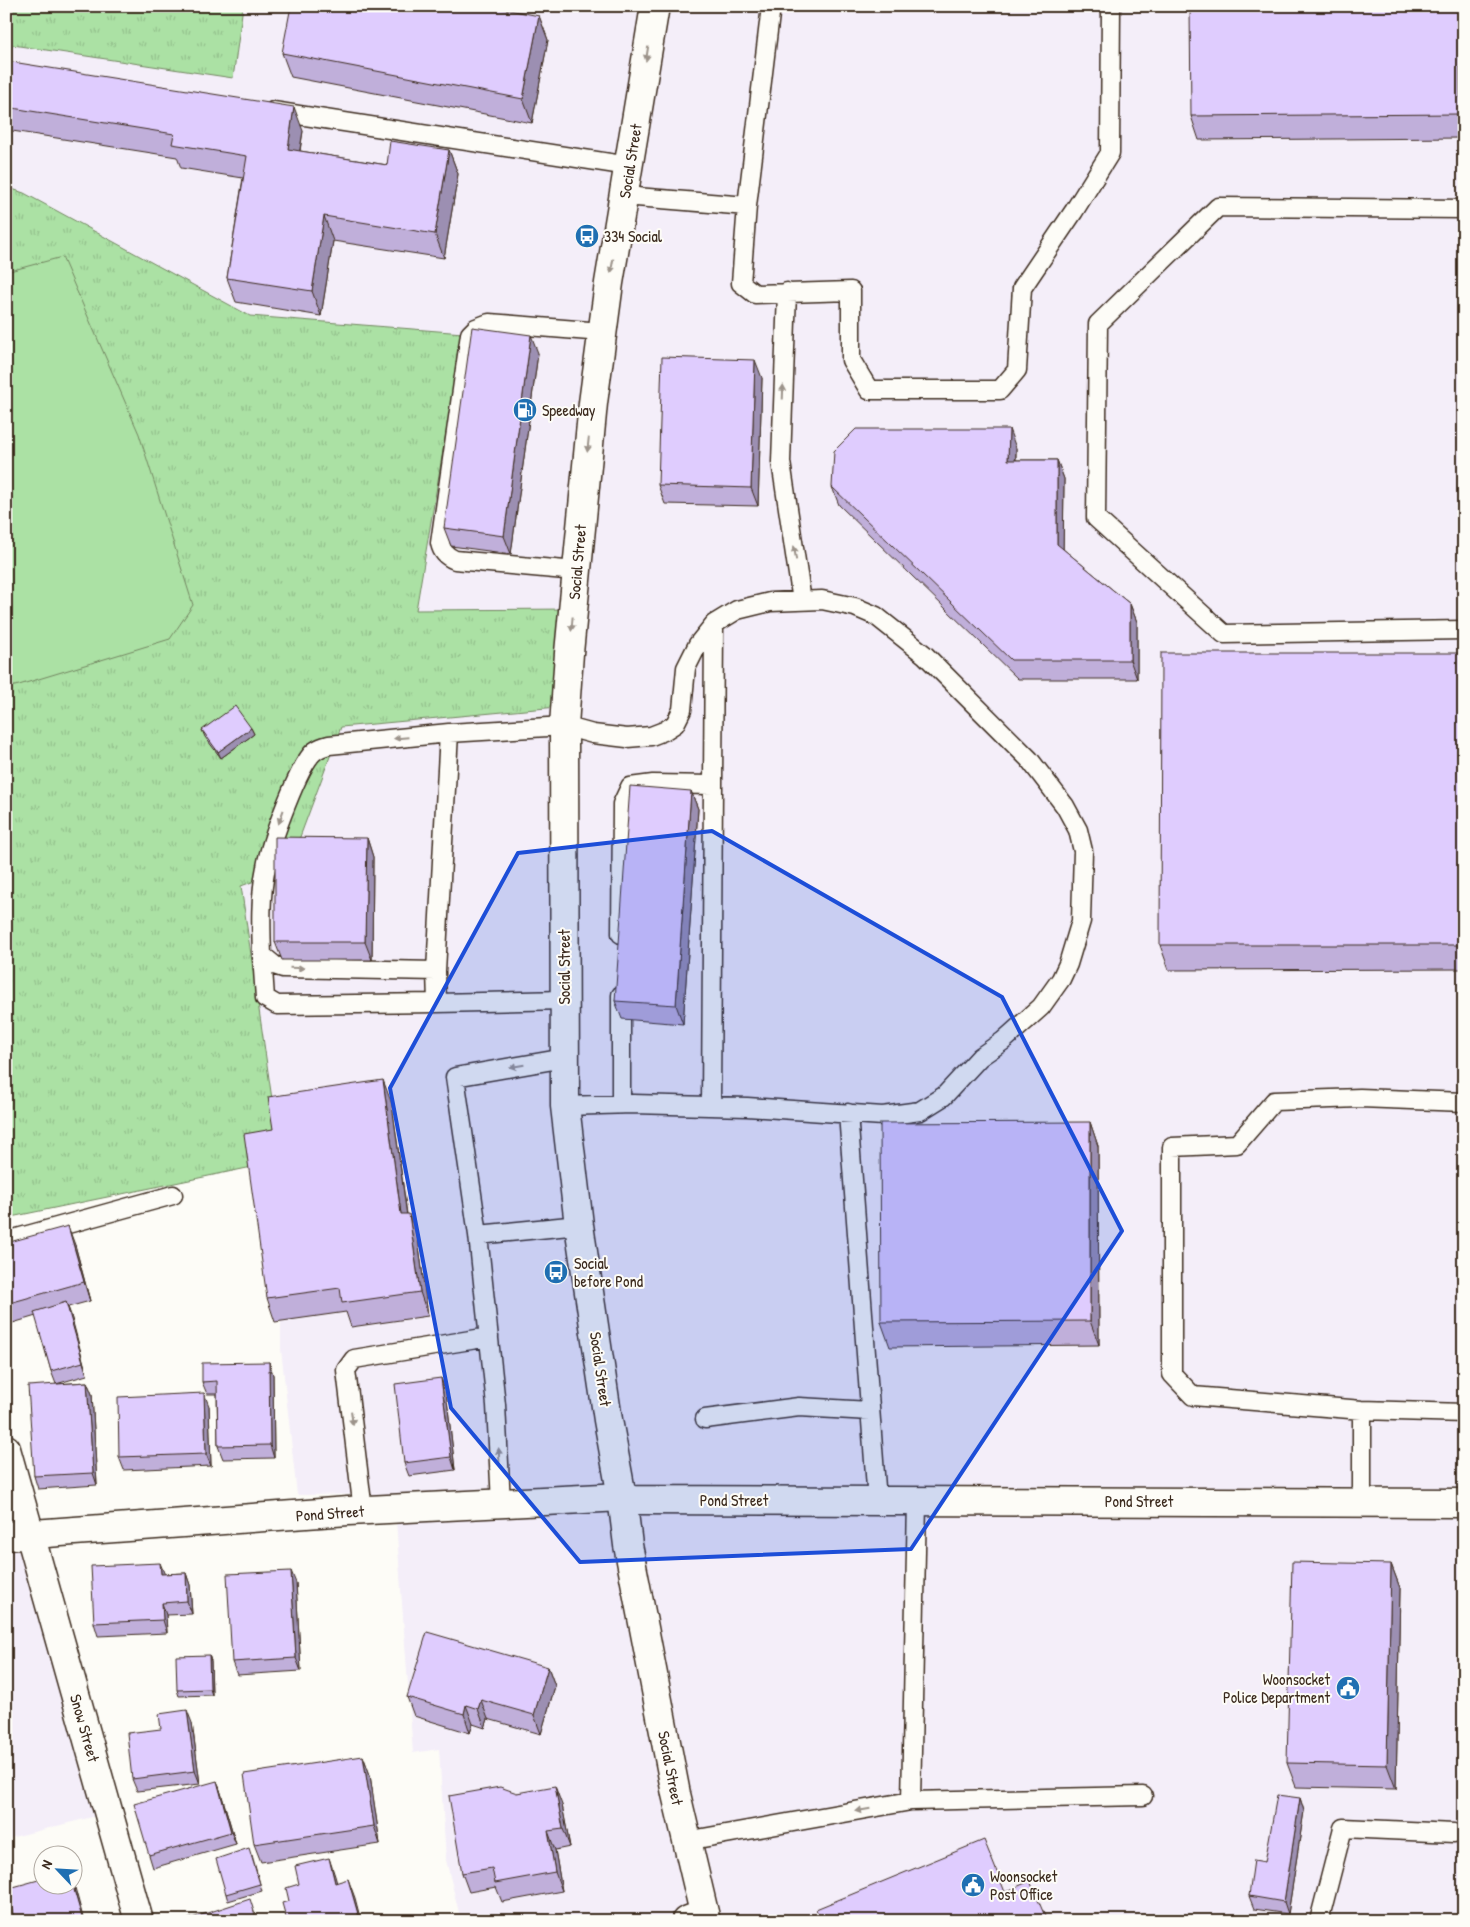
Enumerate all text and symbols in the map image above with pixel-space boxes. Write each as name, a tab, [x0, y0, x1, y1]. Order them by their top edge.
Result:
one-way arrow	[643, 47, 651, 63]
street label: Social Street	[613, 122, 647, 200]
bus stop icon: 334 Social	[574, 223, 600, 249]
place label: 334 Social	[604, 225, 663, 247]
one-way arrow	[607, 259, 615, 275]
one-way arrow	[780, 384, 788, 400]
fuel station icon: Speedway	[512, 397, 538, 423]
place label: Speedway	[542, 399, 596, 421]
one-way arrow	[584, 437, 592, 453]
street label: Social Street	[563, 523, 591, 600]
one-way arrow	[790, 545, 798, 561]
one-way arrow	[567, 616, 575, 632]
one-way arrow	[392, 734, 408, 742]
one-way arrow	[277, 810, 285, 825]
street label: Social Street	[553, 929, 575, 1005]
one-way arrow	[290, 964, 306, 972]
one-way arrow	[509, 1063, 525, 1071]
place label: Social before Pond	[574, 1252, 643, 1292]
bus stop icon: Social before Pond	[543, 1259, 569, 1285]
street label: Social Street	[585, 1330, 617, 1408]
one-way arrow	[348, 1411, 356, 1427]
one-way arrow	[494, 1446, 502, 1462]
street label: Pond Street	[700, 1489, 769, 1511]
street label: Pond Street	[1105, 1490, 1174, 1512]
street label: Pond Street	[295, 1500, 365, 1526]
place label: Woonsocket Police Department	[1223, 1668, 1330, 1708]
public building icon: Woonsocket Police Department	[1335, 1675, 1361, 1701]
street label: Snow Street	[65, 1692, 105, 1765]
street label: Social Street	[653, 1729, 689, 1807]
one-way arrow	[854, 1806, 870, 1814]
north arrow	[32, 1844, 82, 1894]
text: N	[36, 1856, 56, 1872]
place label: Woonsocket Post Office	[990, 1865, 1058, 1905]
public building icon: Woonsocket Post Office	[960, 1872, 986, 1898]

